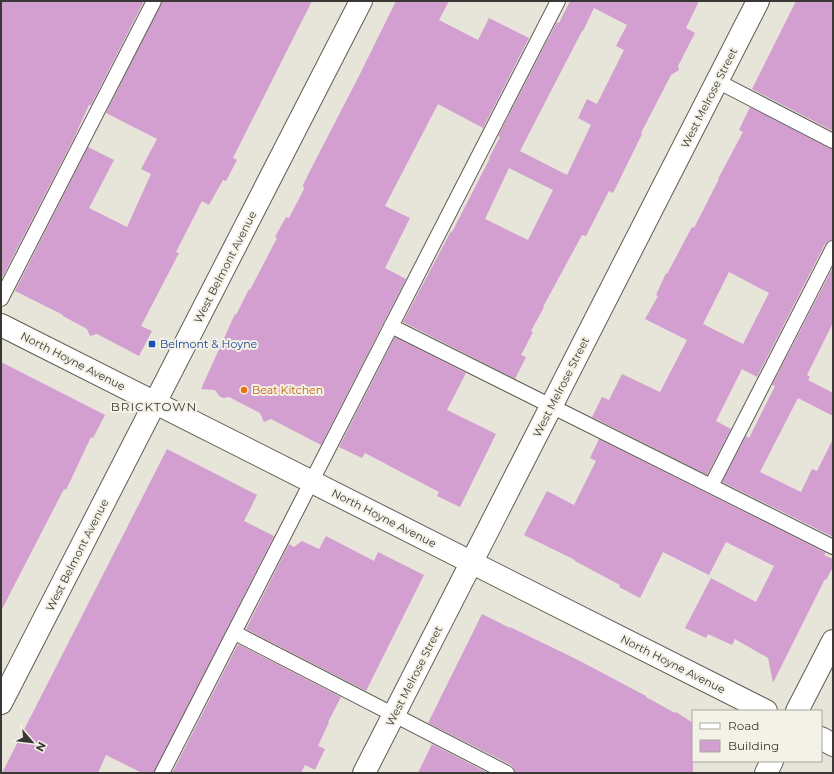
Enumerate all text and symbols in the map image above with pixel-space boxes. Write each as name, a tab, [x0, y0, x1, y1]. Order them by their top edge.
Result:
street label: West Melrose Street	[678, 45, 741, 150]
street label: West Belmont Avenue	[191, 208, 259, 325]
street label: North Hoyne Avenue	[18, 329, 128, 394]
street label: West Melrose Street	[530, 334, 593, 439]
place label: Belmont & Hoyne	[160, 337, 258, 351]
marker: Belmont & Hoyne	[147, 339, 157, 349]
place label: Beat Kitchen	[252, 383, 323, 397]
marker: Beat Kitchen	[239, 385, 249, 395]
district label: BRICKTOWN	[111, 399, 197, 414]
street label: North Hoyne Avenue	[329, 486, 439, 551]
street label: West Belmont Avenue	[43, 496, 111, 613]
street label: West Melrose Street	[383, 623, 446, 728]
street label: North Hoyne Avenue	[618, 632, 728, 697]
legend	[692, 710, 822, 762]
text: Road	[728, 718, 759, 733]
north arrow	[12, 722, 52, 762]
text: Building	[728, 738, 779, 753]
text: N	[33, 739, 49, 754]

